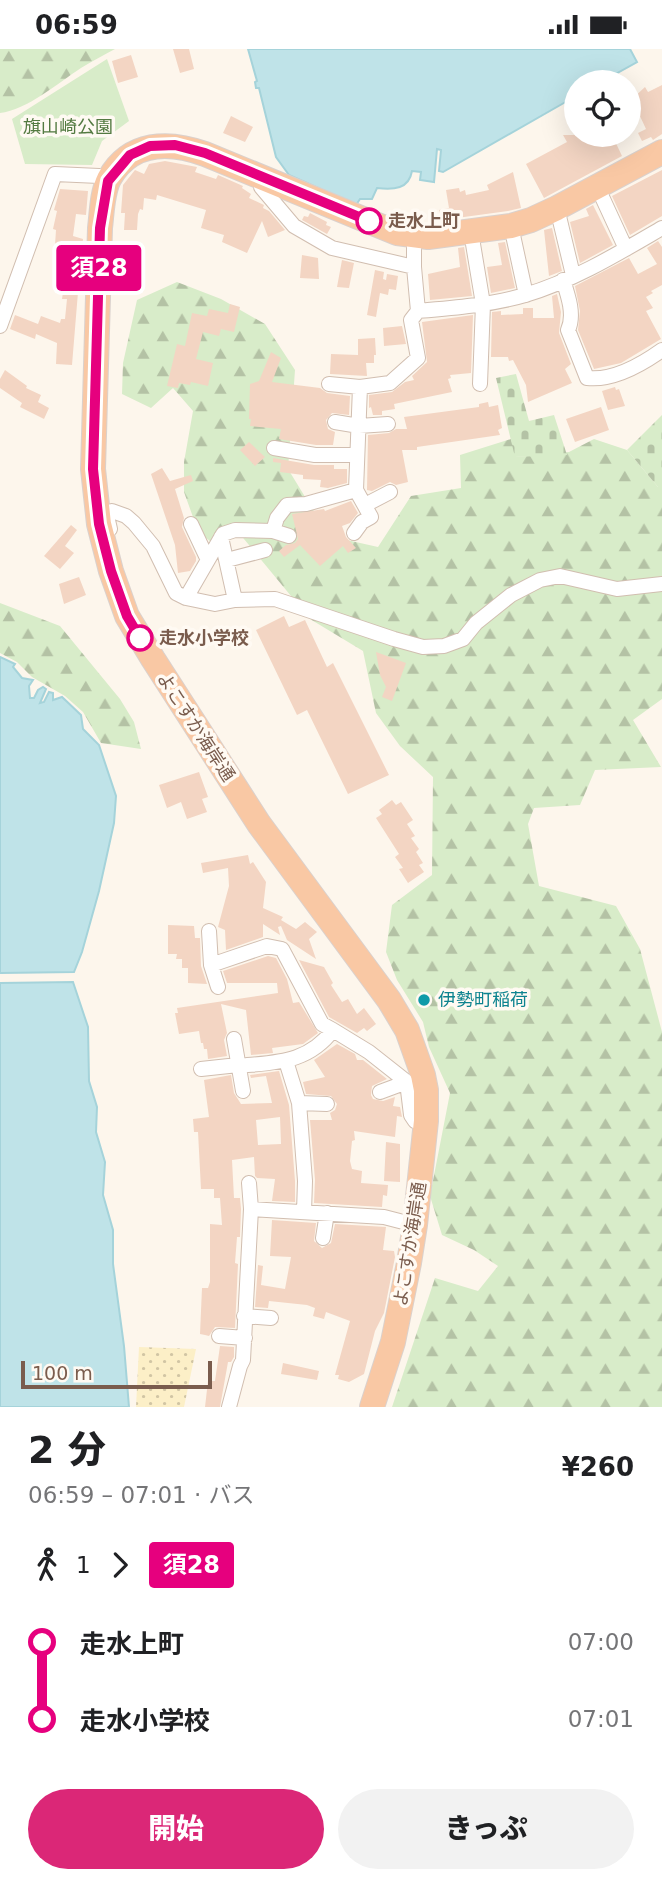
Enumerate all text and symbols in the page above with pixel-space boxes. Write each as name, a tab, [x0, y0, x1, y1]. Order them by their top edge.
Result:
text: 06:59	[35, 10, 118, 40]
map controls	[564, 70, 641, 147]
button: locate	[564, 70, 641, 147]
park label: 旗山崎公園	[23, 116, 113, 137]
marker: 走水上町	[356, 208, 382, 234]
place label: 走水上町	[388, 210, 460, 231]
line badge: 須28	[59, 245, 139, 291]
text: 須28	[70, 254, 128, 282]
marker: 走水小学校	[127, 625, 153, 651]
place label: 走水小学校	[159, 627, 249, 648]
street label: よこすか海岸通	[153, 668, 239, 785]
place label: 伊勢町稲荷	[438, 989, 528, 1010]
marker: 伊勢町稲荷	[416, 992, 432, 1008]
street label: よこすか海岸通	[389, 1180, 430, 1308]
scale bar	[21, 1358, 212, 1390]
text: 100 m	[32, 1362, 93, 1384]
text: 2 分	[28, 1428, 106, 1472]
text: ¥260	[562, 1452, 634, 1482]
text: 06:59 – 07:01 · バス	[28, 1482, 255, 1508]
icon: walk	[28, 1546, 66, 1584]
icon: forward	[101, 1546, 139, 1584]
text: 須28	[163, 1551, 220, 1579]
text: 1	[76, 1552, 91, 1578]
text: 走水上町	[80, 1629, 184, 1659]
text: 07:00	[568, 1629, 634, 1655]
text: 走水小学校	[80, 1706, 210, 1736]
text: 07:01	[568, 1706, 634, 1732]
button: 開始	[28, 1789, 324, 1869]
button: きっぷ	[338, 1789, 634, 1869]

